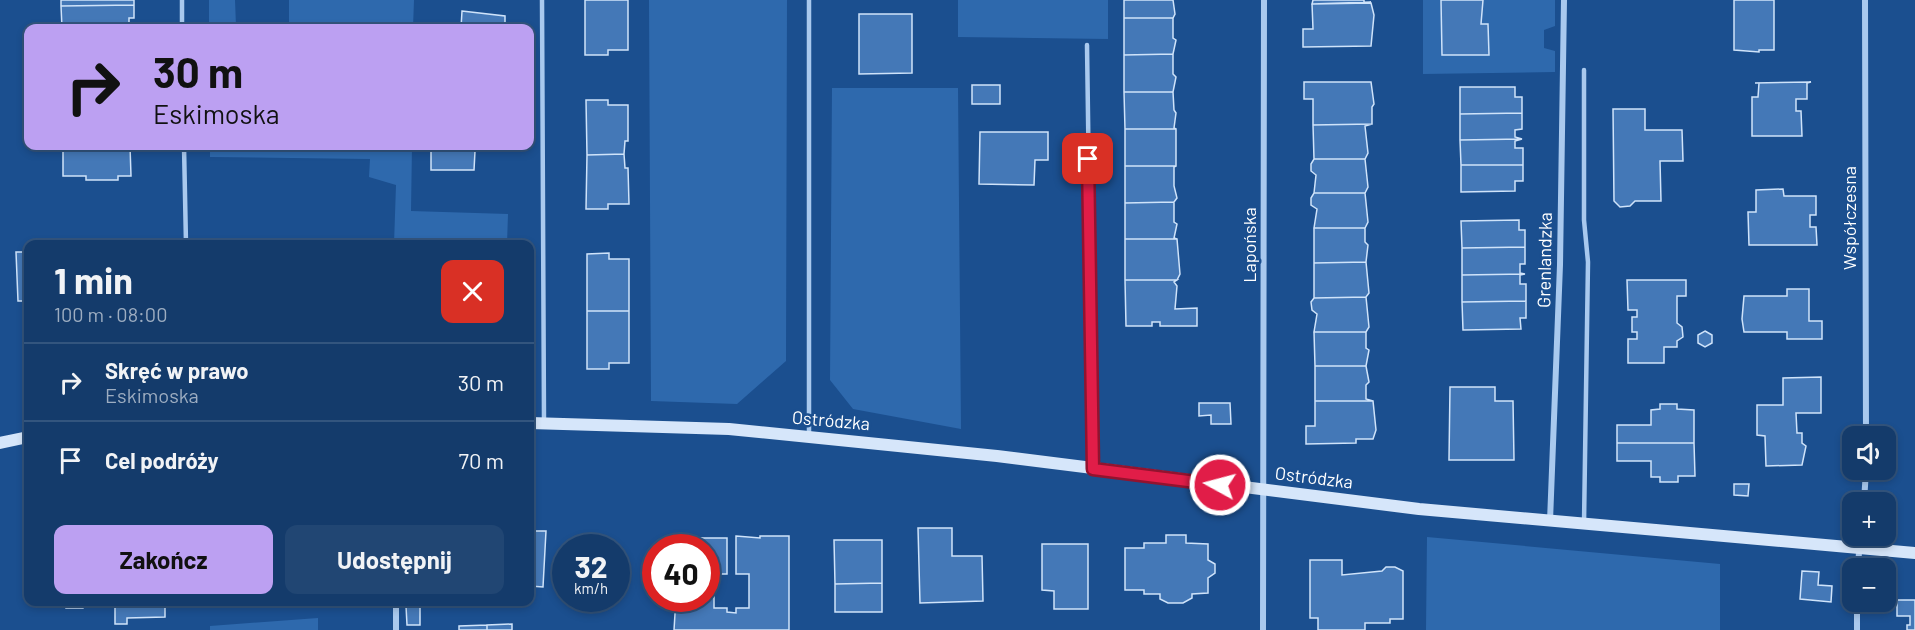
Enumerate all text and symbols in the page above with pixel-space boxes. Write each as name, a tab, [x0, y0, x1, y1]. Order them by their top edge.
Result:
text: 30 m	[153, 46, 243, 96]
icon: right	[54, 48, 132, 126]
text: Eskimoska	[153, 97, 280, 129]
pin	[1062, 133, 1113, 184]
icon: arrive	[1071, 142, 1104, 175]
street label: Współczesna	[1838, 166, 1860, 270]
street label: Lapońska	[1238, 207, 1260, 283]
street label: Grenlandzka	[1532, 212, 1556, 308]
text: 1 min	[54, 258, 133, 301]
button: close	[441, 260, 504, 323]
text: 100 m · 08:00	[54, 302, 167, 326]
text: Skręć w prawo	[105, 357, 249, 383]
icon: right	[54, 366, 87, 399]
text: 30 m	[458, 369, 504, 395]
text: Eskimoska	[105, 383, 199, 407]
street label: Ostródzka	[791, 406, 871, 434]
map controls	[1842, 426, 1896, 612]
button: sound	[1842, 426, 1896, 480]
icon: arrive	[54, 444, 87, 477]
text: Cel podróży	[105, 447, 219, 473]
text: 70 m	[459, 447, 504, 473]
position arrow	[1188, 453, 1252, 517]
street label: Ostródzka	[1274, 461, 1354, 493]
button: +	[1842, 492, 1896, 546]
button: Zakończ	[54, 525, 273, 594]
button: Udostępnij	[285, 525, 504, 594]
speed limit sign: 40	[642, 534, 720, 612]
text: 32	[575, 548, 608, 584]
button: −	[1842, 558, 1896, 612]
text: km/h	[574, 579, 608, 597]

